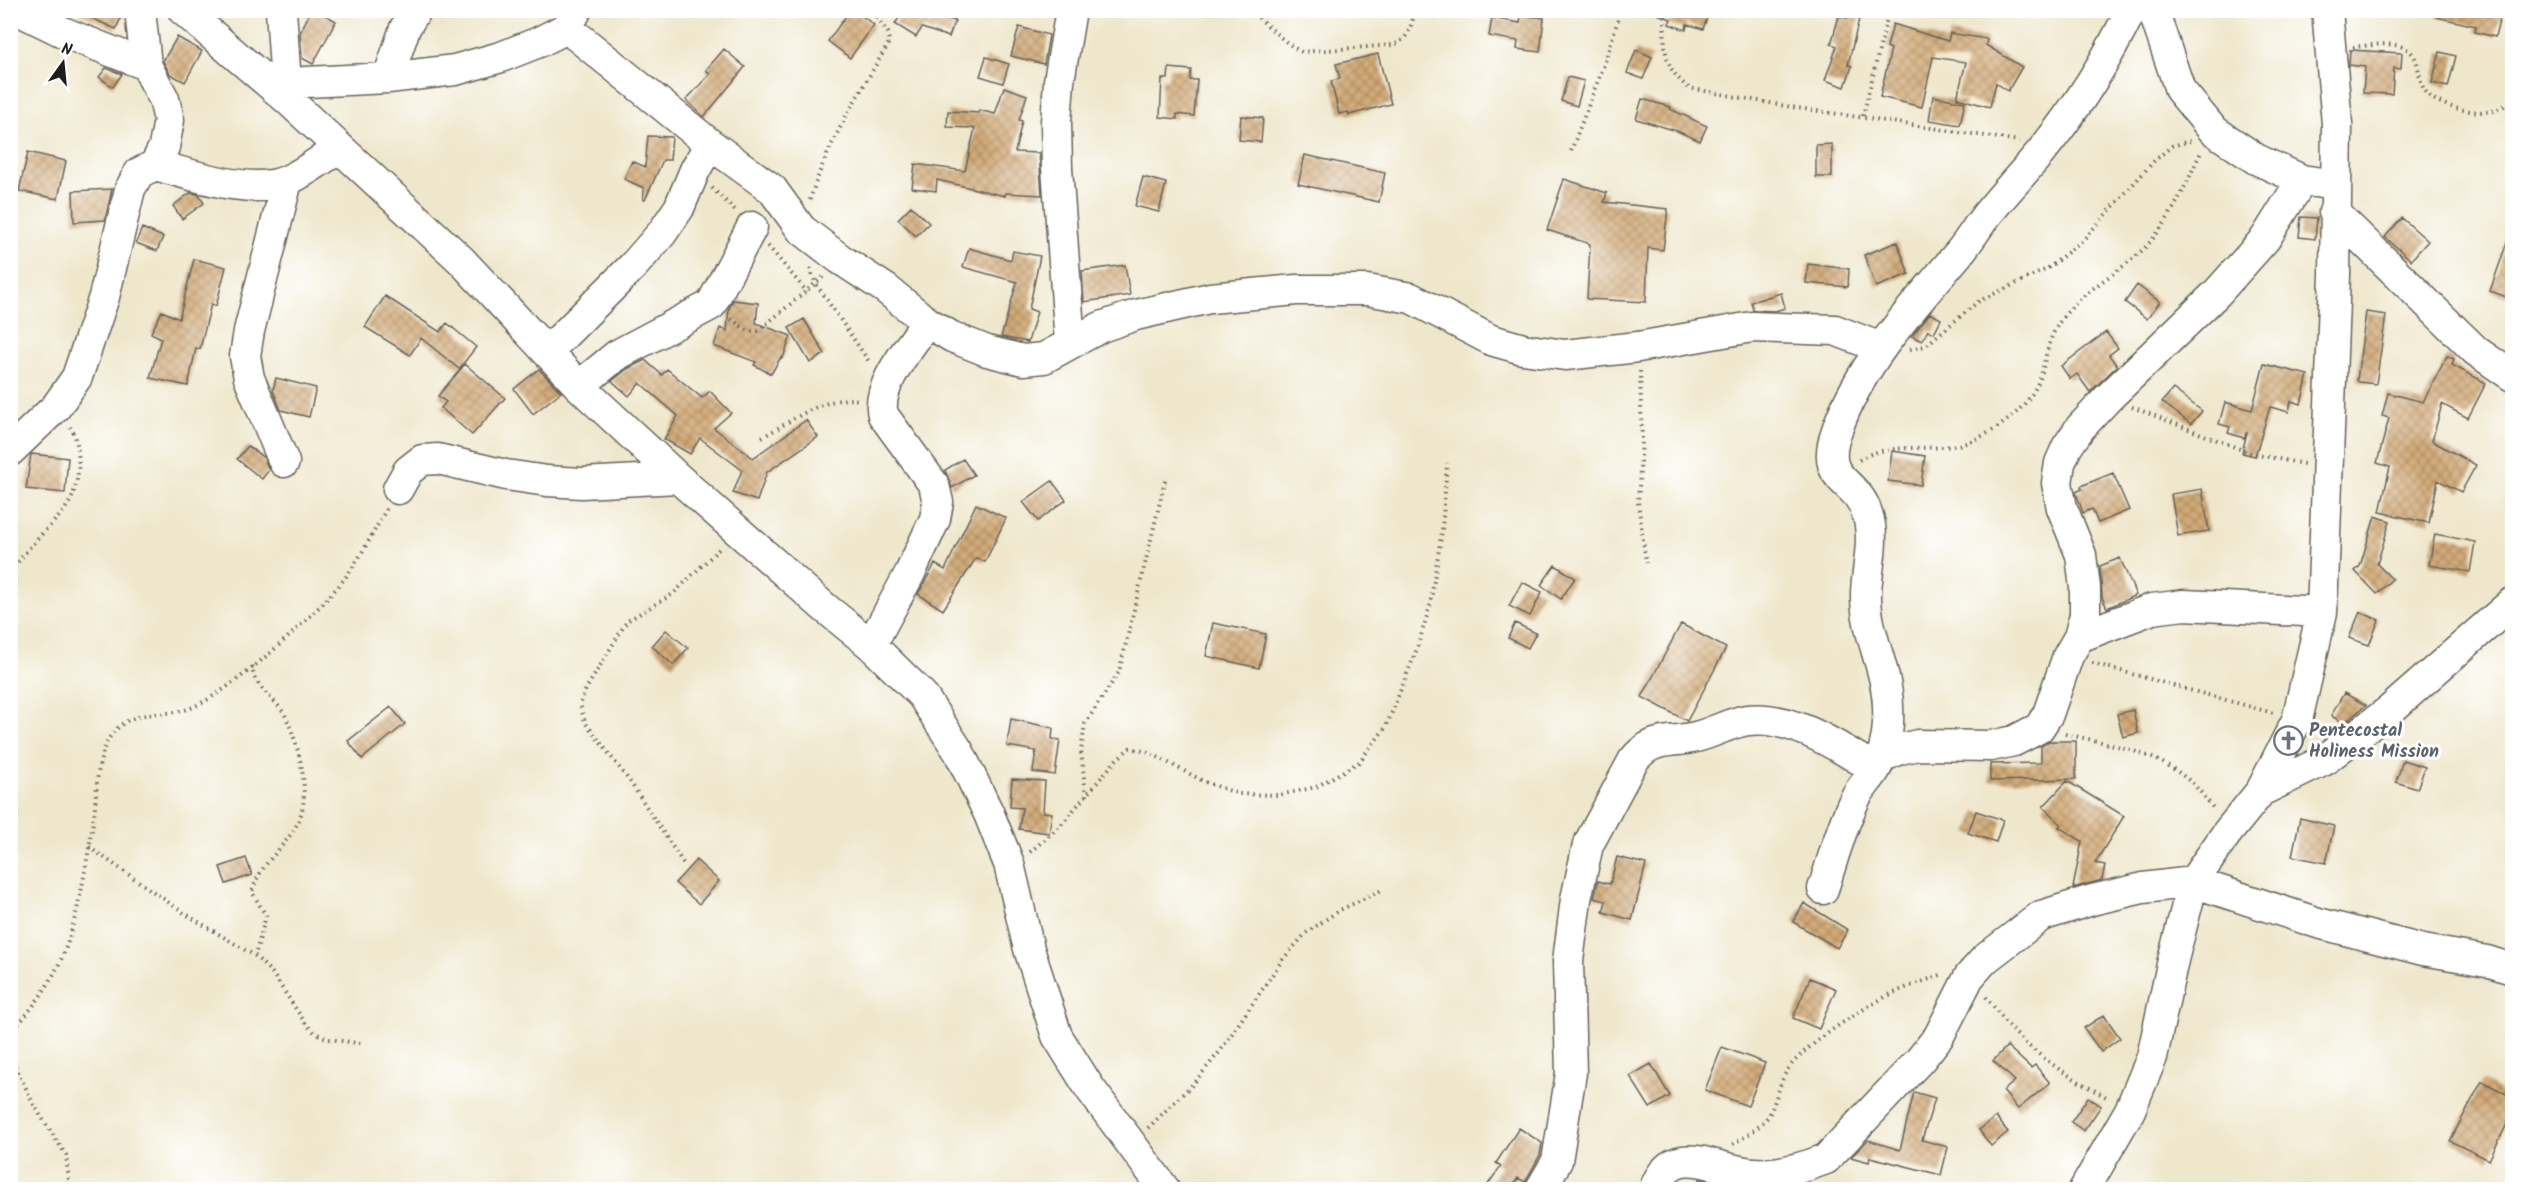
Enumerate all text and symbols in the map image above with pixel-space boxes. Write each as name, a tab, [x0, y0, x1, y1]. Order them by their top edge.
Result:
north arrow	[33, 33, 93, 93]
text: N	[58, 37, 75, 63]
place label: Pentecostal Holiness Mission	[2309, 717, 2439, 767]
church icon: Pentecostal Holiness Mission	[2272, 724, 2304, 756]

